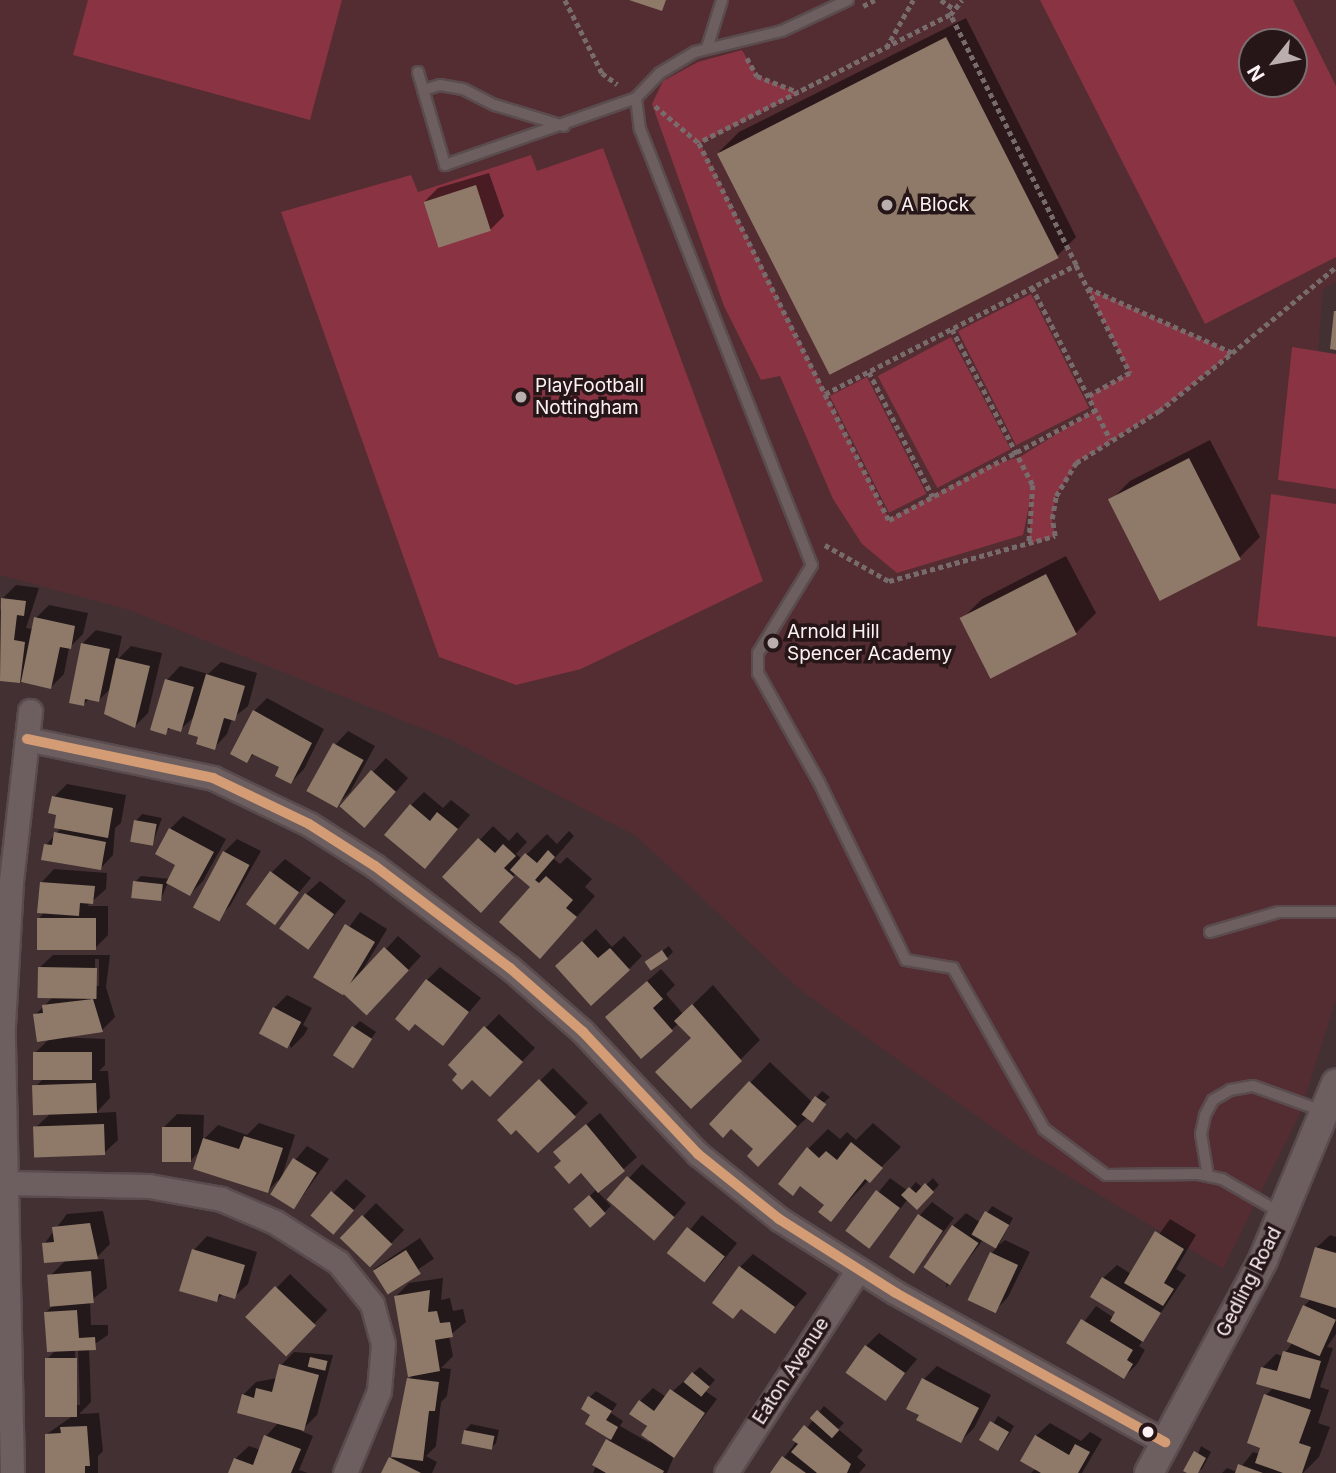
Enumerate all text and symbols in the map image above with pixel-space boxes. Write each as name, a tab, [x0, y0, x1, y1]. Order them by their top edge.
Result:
north arrow	[1238, 28, 1308, 98]
text: N	[1243, 61, 1270, 85]
place label: A Block	[901, 194, 969, 216]
marker: A Block	[879, 197, 895, 213]
place label: PlayFootball Nottingham	[535, 375, 644, 419]
marker: PlayFootball Nottingham	[513, 389, 529, 405]
place label: Arnold Hill Spencer Academy	[787, 621, 952, 665]
marker: Arnold Hill Spencer Academy	[765, 635, 781, 651]
street label: Gedling Road	[1212, 1223, 1286, 1341]
street label: Eaton Avenue	[748, 1313, 834, 1429]
unlabelled marker	[1141, 1425, 1155, 1439]

